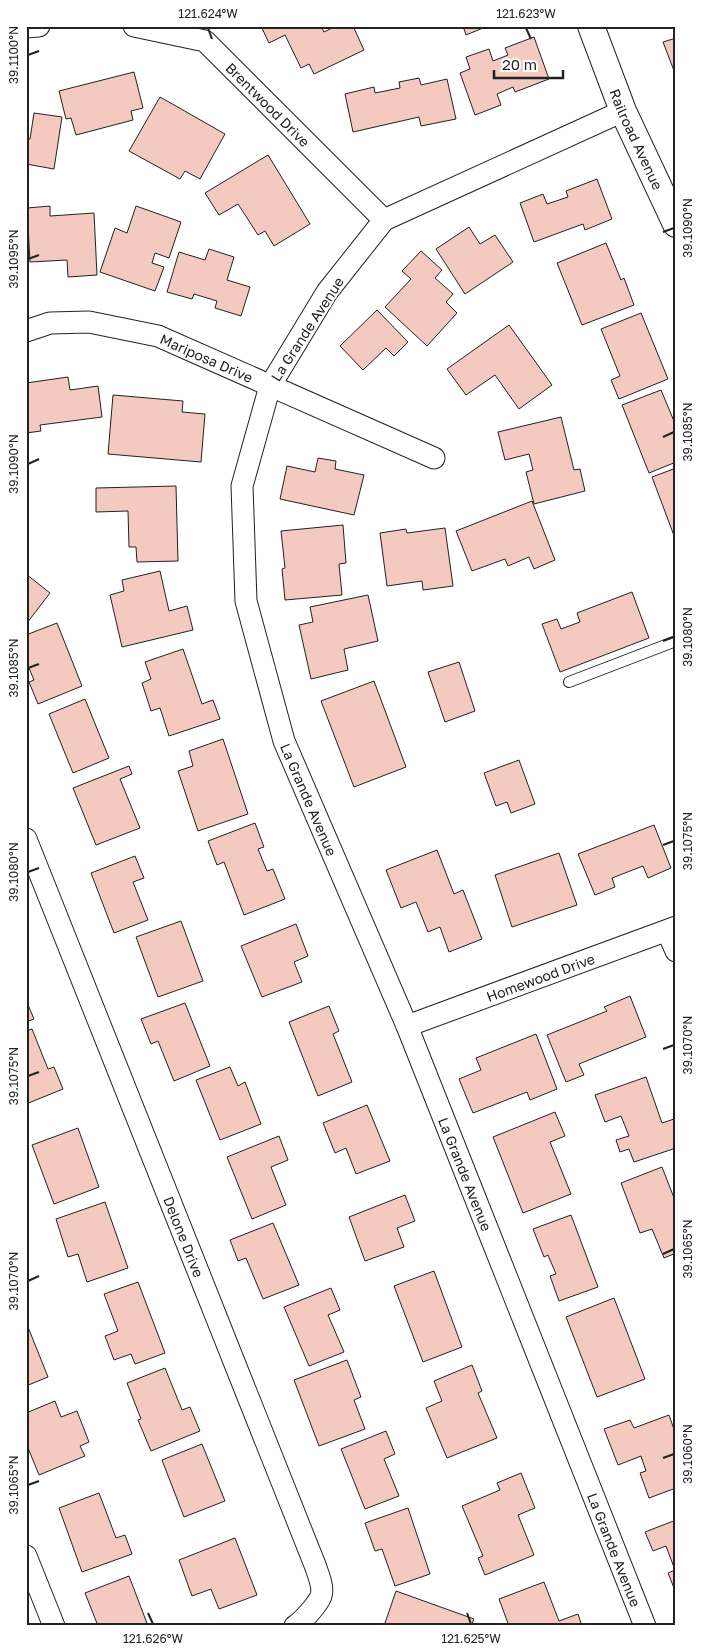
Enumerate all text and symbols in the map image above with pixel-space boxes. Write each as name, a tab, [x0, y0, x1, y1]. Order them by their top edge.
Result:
text: 121.624°W	[178, 6, 238, 21]
text: 121.623°W	[496, 6, 556, 21]
text: 39.1100°N	[6, 26, 21, 84]
scale bar	[494, 48, 563, 80]
text: 20 m	[502, 55, 537, 73]
street label: Brentwood Drive	[223, 59, 314, 150]
street label: Railroad Avenue	[607, 86, 667, 192]
text: 39.1090°N	[680, 198, 695, 258]
text: 39.1095°N	[6, 229, 21, 289]
street label: La Grande Avenue	[267, 274, 347, 384]
street label: Mariposa Drive	[158, 330, 256, 385]
text: 39.1085°N	[680, 402, 695, 462]
text: 39.1090°N	[6, 434, 21, 494]
text: 39.1080°N	[680, 607, 695, 667]
text: 39.1085°N	[6, 638, 21, 698]
street label: La Grande Avenue	[277, 740, 341, 858]
text: 39.1075°N	[680, 812, 695, 870]
text: 39.1080°N	[6, 842, 21, 902]
street label: Homewood Drive	[484, 949, 597, 1005]
text: 39.1070°N	[680, 1016, 695, 1074]
text: 39.1075°N	[6, 1047, 21, 1105]
street label: La Grande Avenue	[435, 1115, 496, 1233]
street label: Delone Drive	[161, 1194, 208, 1280]
text: 39.1065°N	[680, 1219, 695, 1279]
text: 39.1070°N	[6, 1252, 21, 1310]
text: 39.1060°N	[680, 1424, 695, 1484]
text: 39.1065°N	[6, 1455, 21, 1515]
street label: La Grande Avenue	[584, 1490, 645, 1609]
text: 121.626°W	[123, 1631, 183, 1646]
text: 121.625°W	[441, 1631, 501, 1646]

